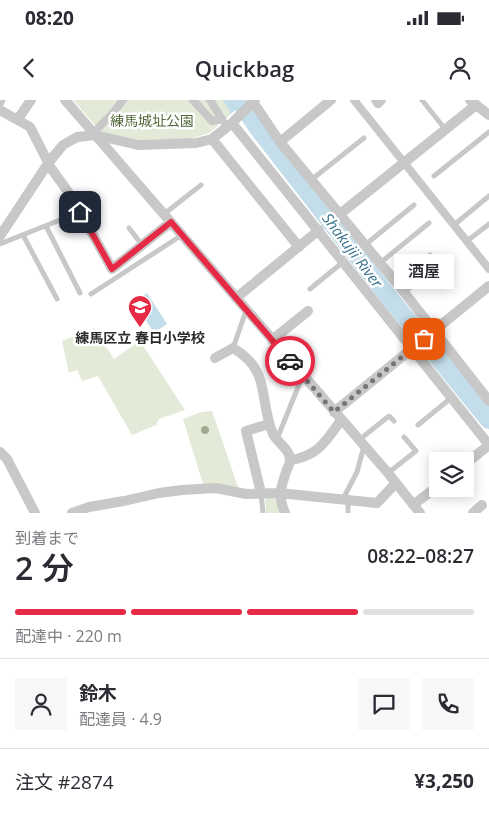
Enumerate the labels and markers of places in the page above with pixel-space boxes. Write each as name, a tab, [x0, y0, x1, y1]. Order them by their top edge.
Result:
pin	[59, 191, 101, 233]
callout: 酒屋	[394, 254, 454, 289]
school or university icon: 練馬区立 春日小学校	[127, 294, 153, 328]
pin	[403, 318, 445, 360]
place label: 練馬区立 春日小学校	[75, 328, 205, 347]

